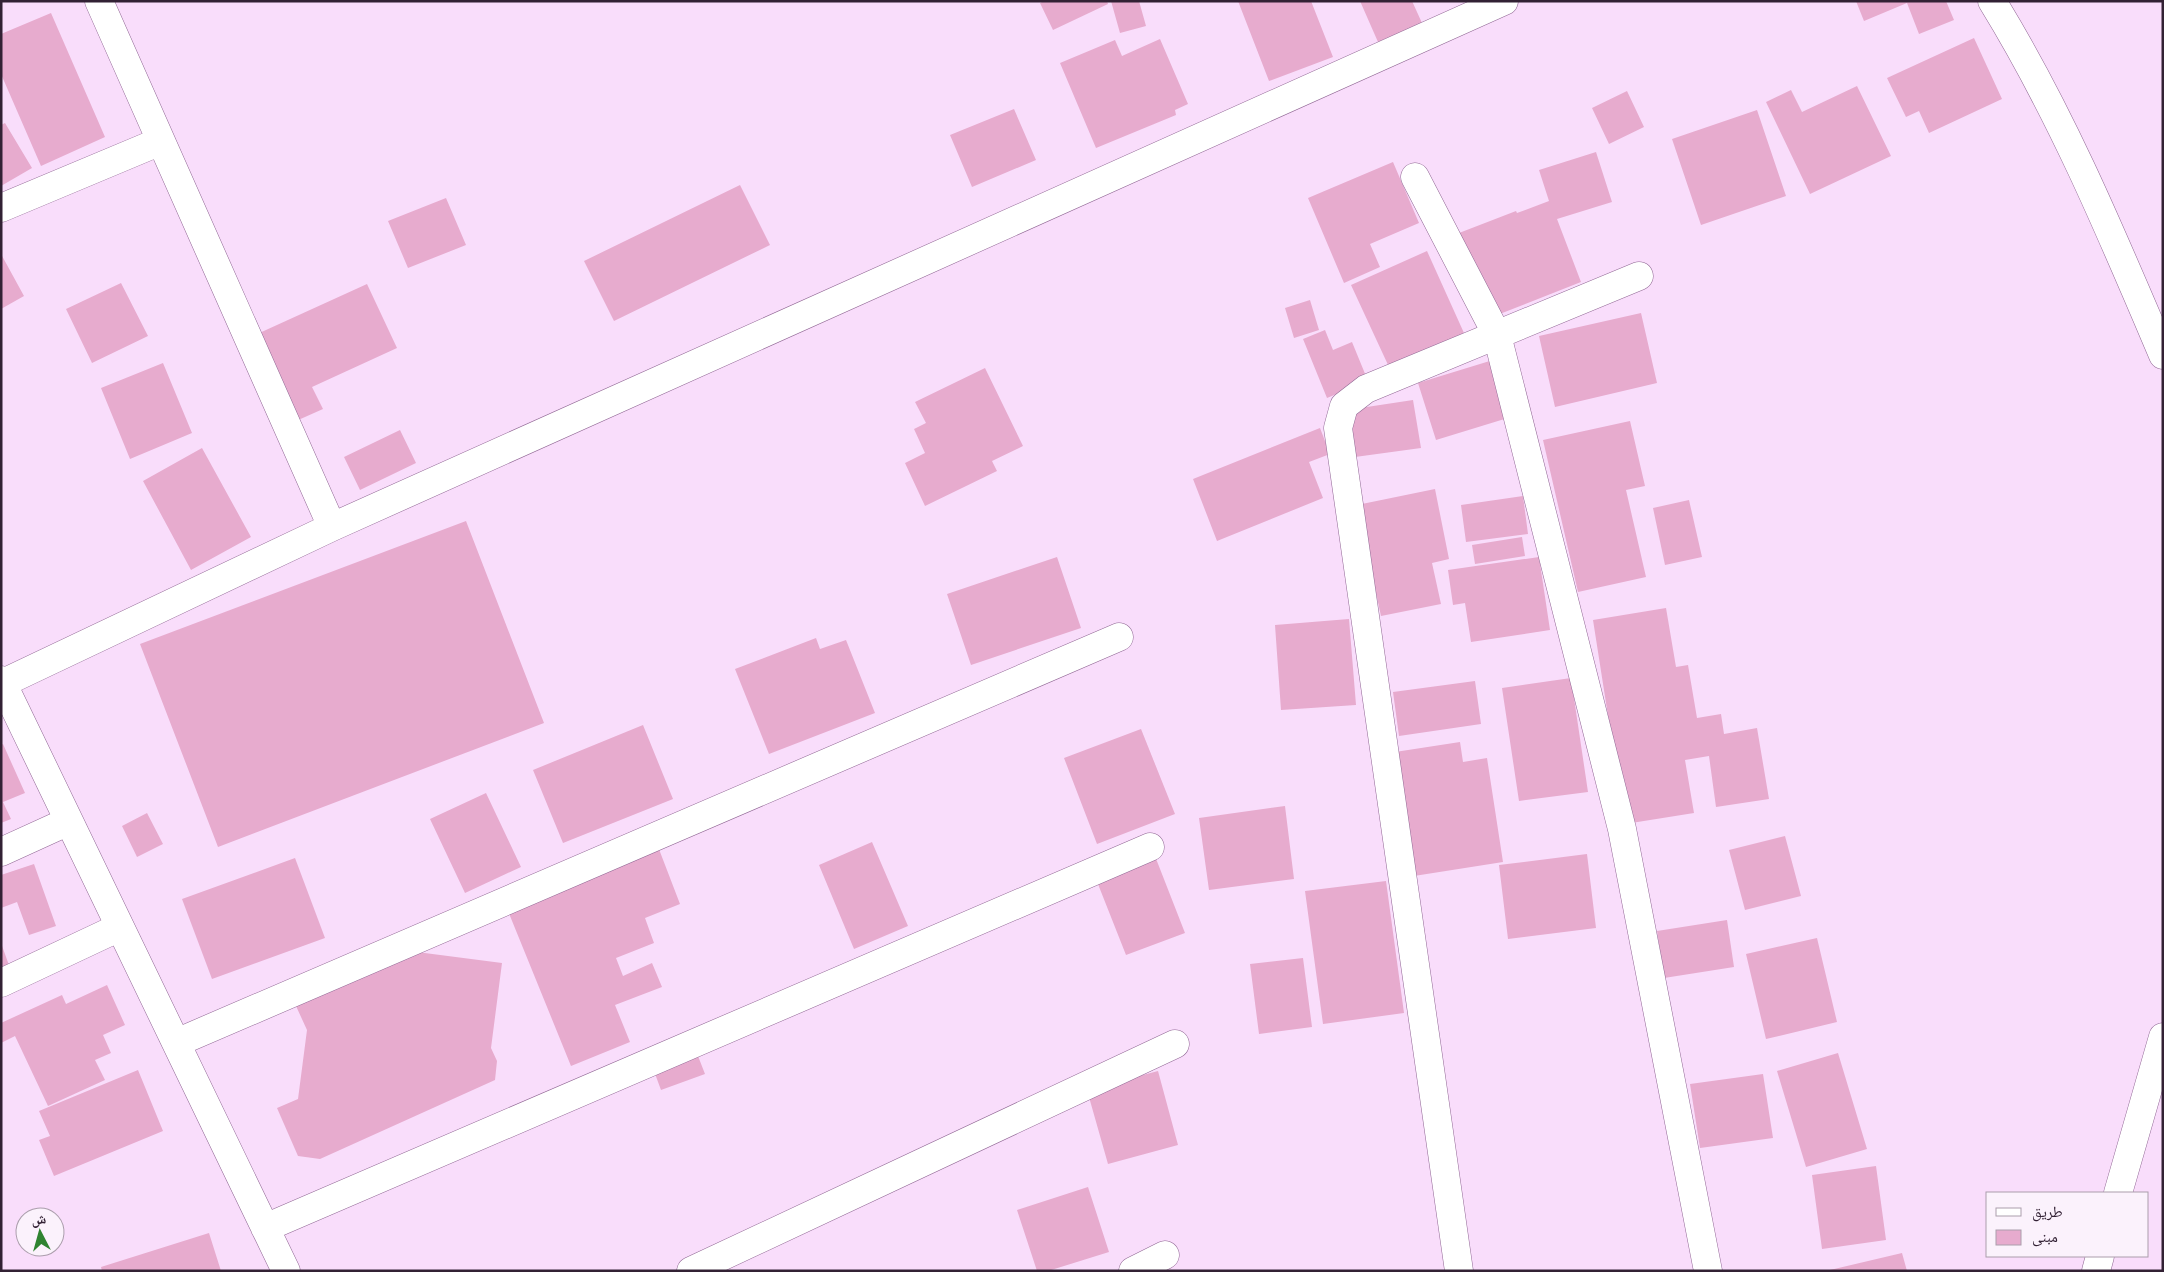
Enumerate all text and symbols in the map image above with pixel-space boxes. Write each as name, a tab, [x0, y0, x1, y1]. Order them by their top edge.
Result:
legend	[1986, 1192, 2149, 1257]
text: طريق	[2032, 1201, 2063, 1224]
north arrow	[15, 1207, 65, 1257]
text: ش	[30, 1208, 47, 1231]
text: مبنى	[2032, 1226, 2058, 1249]

